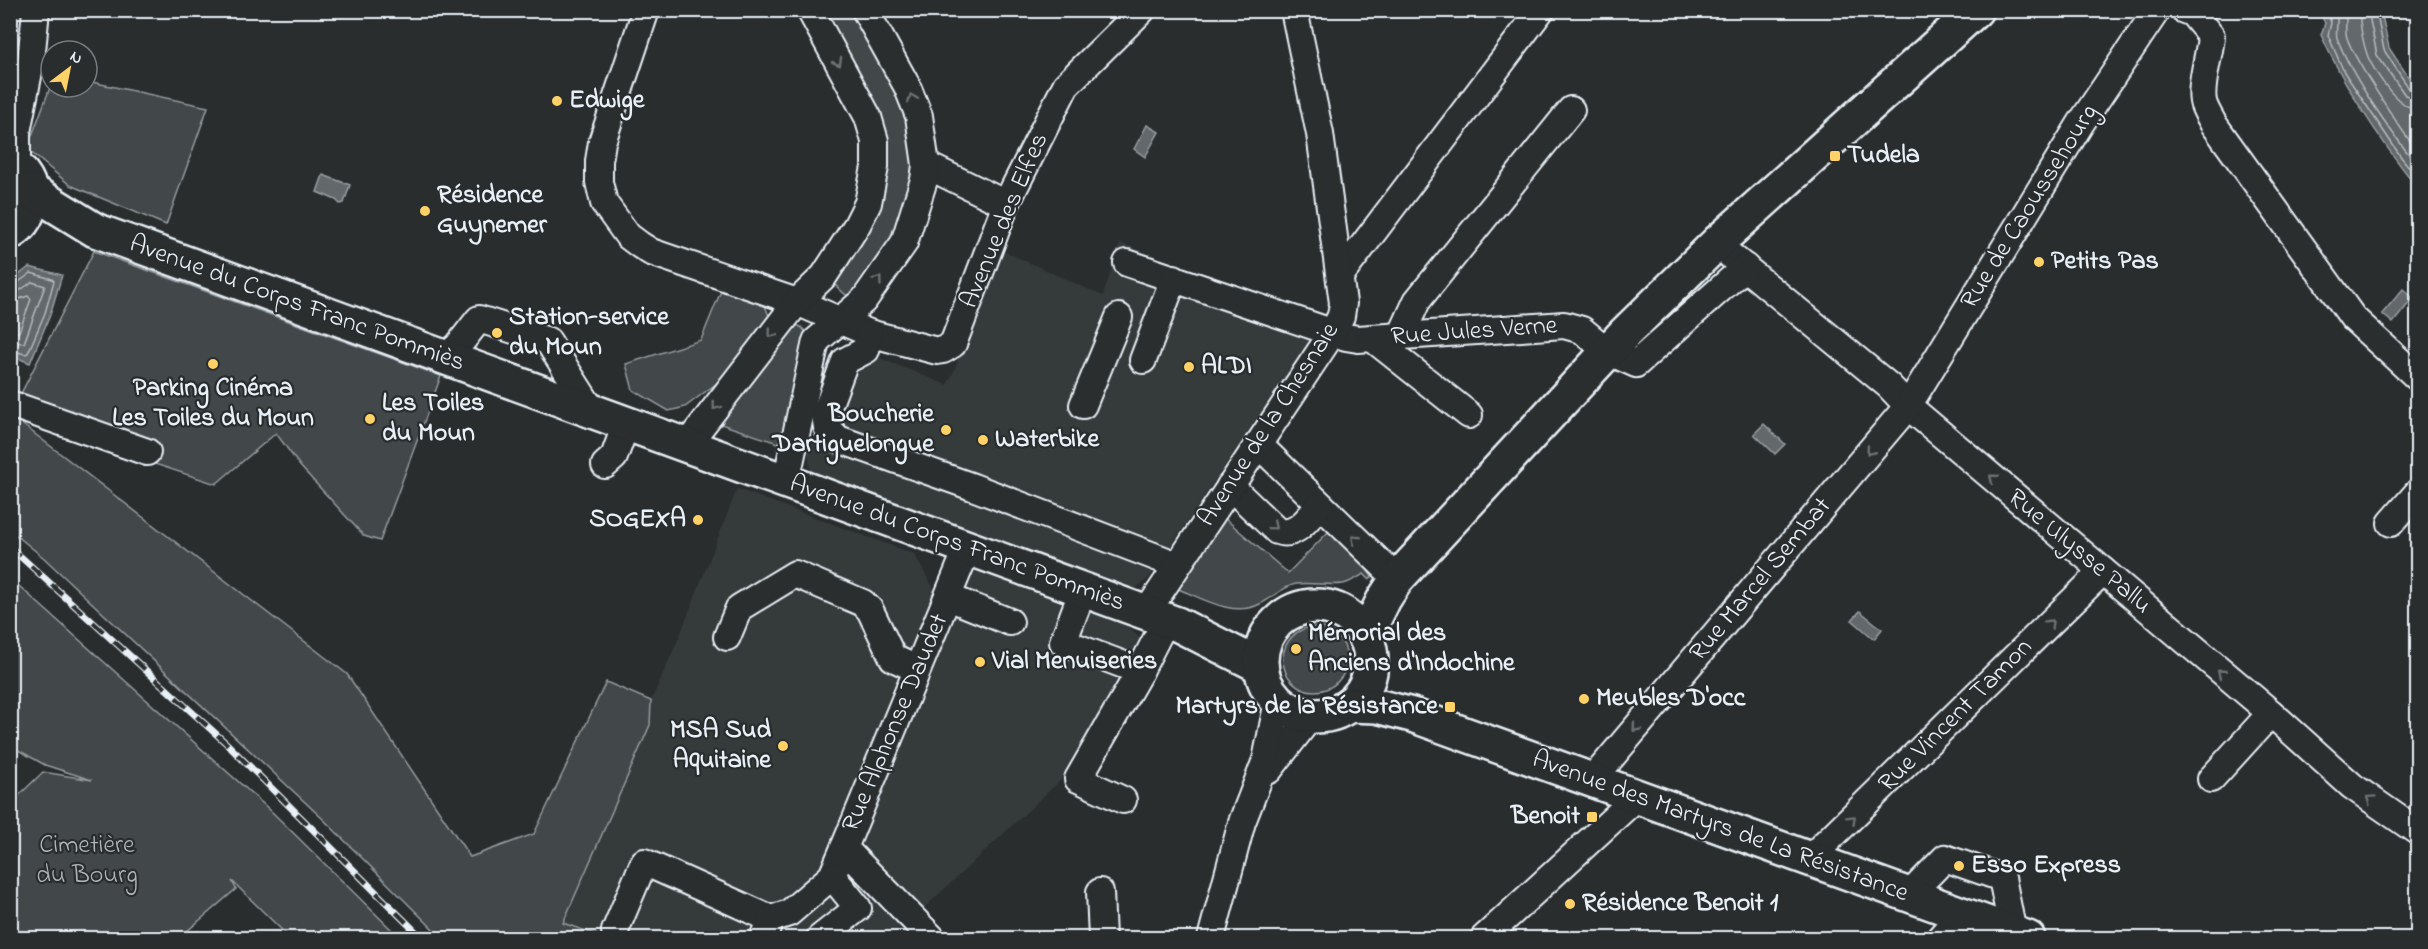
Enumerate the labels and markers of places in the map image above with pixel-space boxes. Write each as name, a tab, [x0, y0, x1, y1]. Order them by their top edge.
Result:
place label: Edwige	[569, 82, 646, 121]
marker: Edwige	[550, 94, 564, 108]
place label: Tudela	[1847, 137, 1920, 175]
marker: Tudela	[1828, 149, 1842, 163]
place label: Résidence Guynemer	[437, 177, 548, 245]
marker: Résidence Guynemer	[418, 204, 432, 218]
place label: Petits Pas	[2051, 243, 2159, 281]
marker: Petits Pas	[2032, 255, 2046, 269]
place label: Station-service du Moun	[509, 299, 670, 367]
marker: Station-service du Moun	[490, 326, 504, 340]
place label: ALDI	[1201, 348, 1252, 386]
marker: Parking Cinéma Les Toiles du Moun	[206, 357, 220, 371]
marker: ALDI	[1182, 360, 1196, 374]
place label: Parking Cinéma Les Toiles du Moun	[112, 370, 314, 438]
place label: Les Toiles du Moun	[382, 385, 484, 453]
place label: Boucherie Dartiguelongue	[771, 396, 935, 465]
marker: Les Toiles du Moun	[363, 412, 377, 426]
place label: Waterbike	[995, 421, 1100, 459]
marker: Boucherie Dartiguelongue	[939, 423, 953, 437]
marker: Waterbike	[976, 433, 990, 447]
place label: SOGEXA	[589, 501, 686, 539]
marker: SOGEXA	[691, 513, 705, 527]
place label: Mémorial des Anciens d'Indochine	[1308, 615, 1516, 683]
marker: Mémorial des Anciens d'Indochine	[1289, 642, 1303, 656]
place label: Vial Menuiseries	[991, 643, 1157, 681]
marker: Vial Menuiseries	[973, 655, 987, 669]
place label: Meubles D'occ	[1596, 680, 1747, 718]
place label: Martyrs de la Résistance	[1176, 688, 1439, 726]
marker: Meubles D'occ	[1577, 692, 1591, 706]
marker: Martyrs de la Résistance	[1443, 700, 1457, 714]
place label: MSA Sud Aquitaine	[670, 712, 772, 780]
marker: MSA Sud Aquitaine	[776, 739, 790, 753]
place label: Benoit	[1510, 798, 1580, 836]
marker: Benoit	[1585, 810, 1599, 824]
place label: Esso Express	[1971, 847, 2121, 885]
marker: Esso Express	[1952, 859, 1966, 873]
place label: Résidence Benoit 1	[1582, 885, 1779, 923]
marker: Résidence Benoit 1	[1563, 897, 1577, 911]

